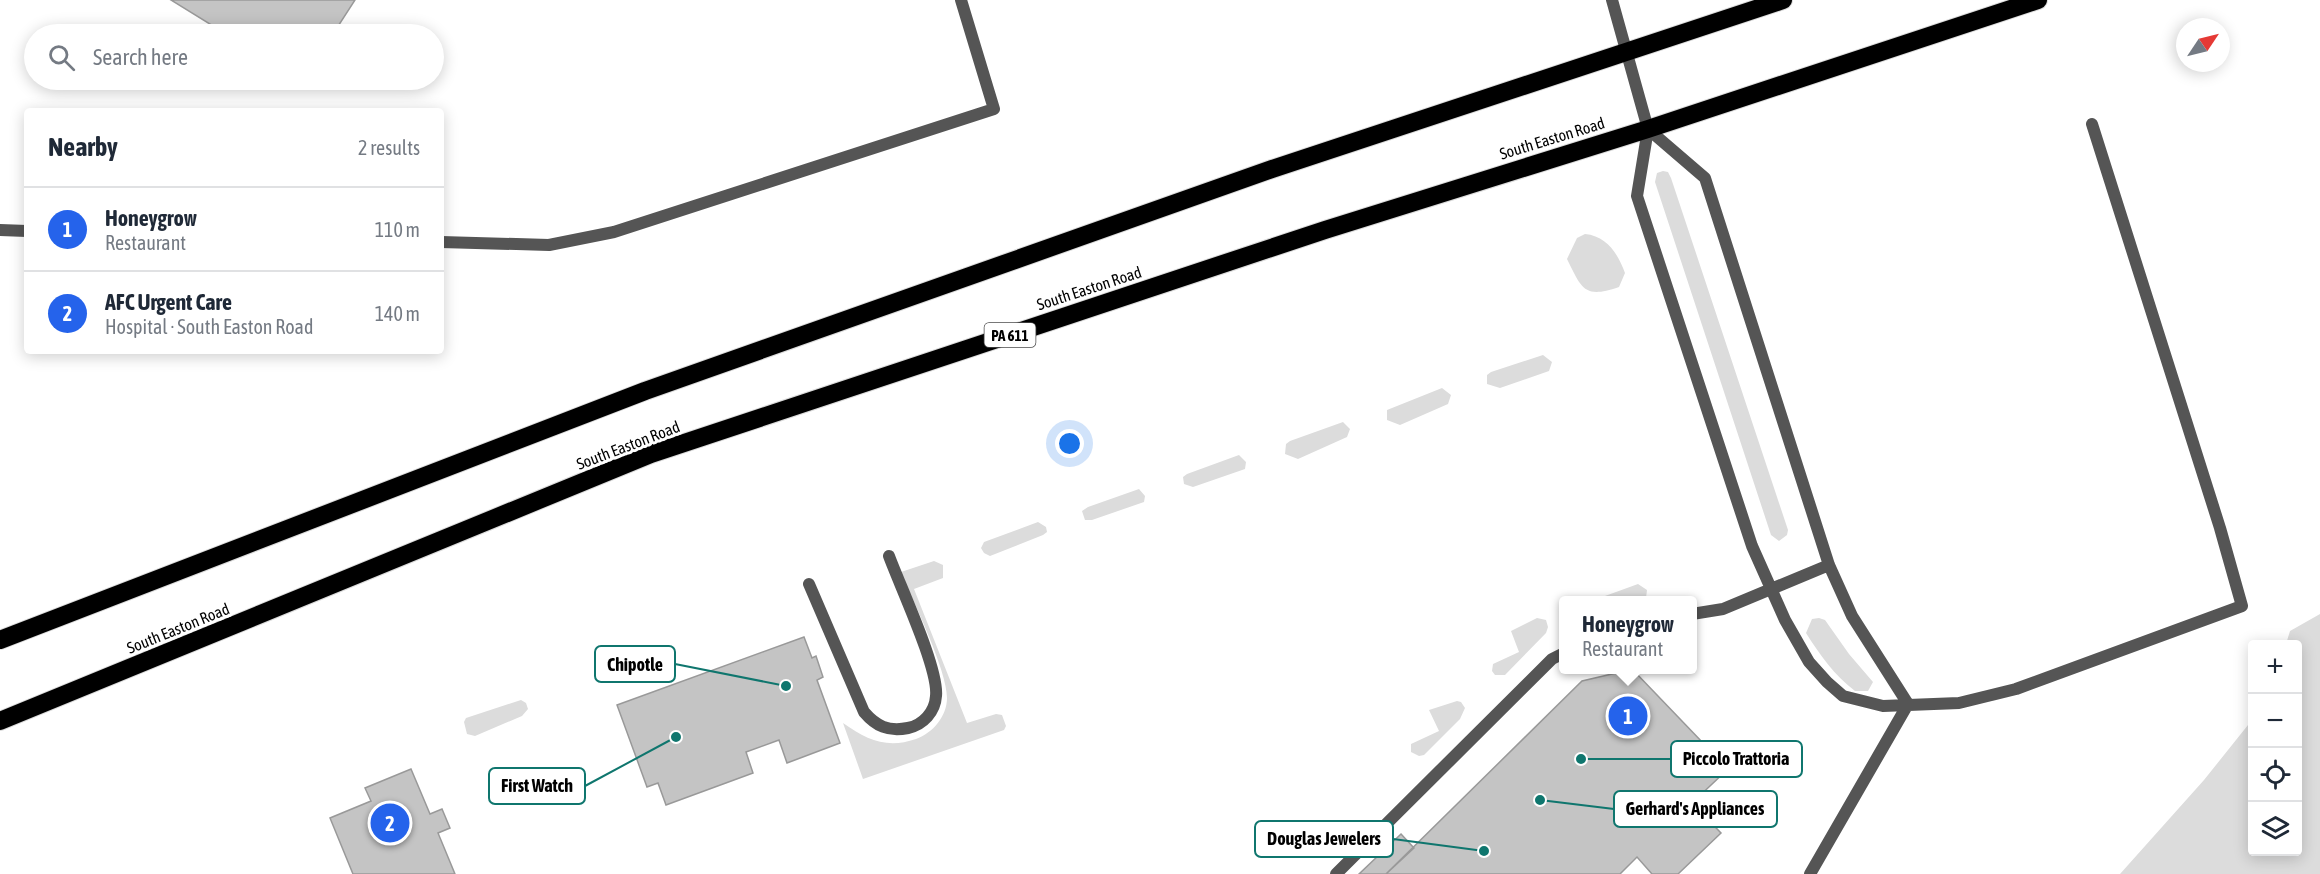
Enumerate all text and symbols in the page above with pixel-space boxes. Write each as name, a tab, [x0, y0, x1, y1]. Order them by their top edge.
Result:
north arrow	[2176, 18, 2230, 72]
search box	[24, 24, 444, 90]
icon: search	[45, 41, 78, 74]
text: Search here	[93, 44, 188, 70]
street label: South Easton Road	[1497, 113, 1607, 163]
text: Nearby	[48, 132, 118, 162]
text: 2 results	[358, 136, 420, 159]
text: Honeygrow	[105, 205, 197, 231]
text: 1	[63, 218, 72, 241]
text: 110 m	[375, 218, 420, 241]
text: Restaurant	[105, 231, 186, 254]
street label: South Easton Road	[1034, 263, 1144, 313]
text: AFC Urgent Care	[105, 289, 232, 315]
text: 2	[63, 302, 72, 325]
text: 140 m	[375, 302, 420, 325]
text: Hospital · South Easton Road	[105, 315, 313, 338]
road number: PA 611	[984, 323, 1036, 347]
street label: South Easton Road	[574, 417, 682, 473]
your location	[1055, 429, 1084, 458]
popup	[1559, 596, 1697, 674]
street label: South Easton Road	[124, 599, 232, 657]
text: Honeygrow	[1582, 611, 1674, 637]
text: Restaurant	[1582, 637, 1663, 660]
map controls	[2248, 640, 2302, 856]
button: +	[2248, 640, 2302, 694]
callout: Chipotle	[595, 646, 675, 682]
text: Chipotle	[607, 654, 663, 675]
pin: 1	[1608, 694, 1648, 738]
button: −	[2248, 694, 2302, 748]
callout: Piccolo Trattoria	[1671, 741, 1802, 777]
text: Piccolo Trattoria	[1683, 748, 1789, 769]
button: locate	[2248, 748, 2302, 802]
callout: First Watch	[489, 768, 585, 804]
text: First Watch	[501, 775, 573, 796]
callout: Gerhard's Appliances	[1614, 791, 1777, 827]
text: Gerhard's Appliances	[1626, 798, 1765, 819]
pin: 2	[370, 800, 410, 846]
button: layers	[2248, 802, 2302, 856]
callout: Douglas Jewelers	[1255, 821, 1393, 857]
text: Douglas Jewelers	[1267, 828, 1382, 849]

